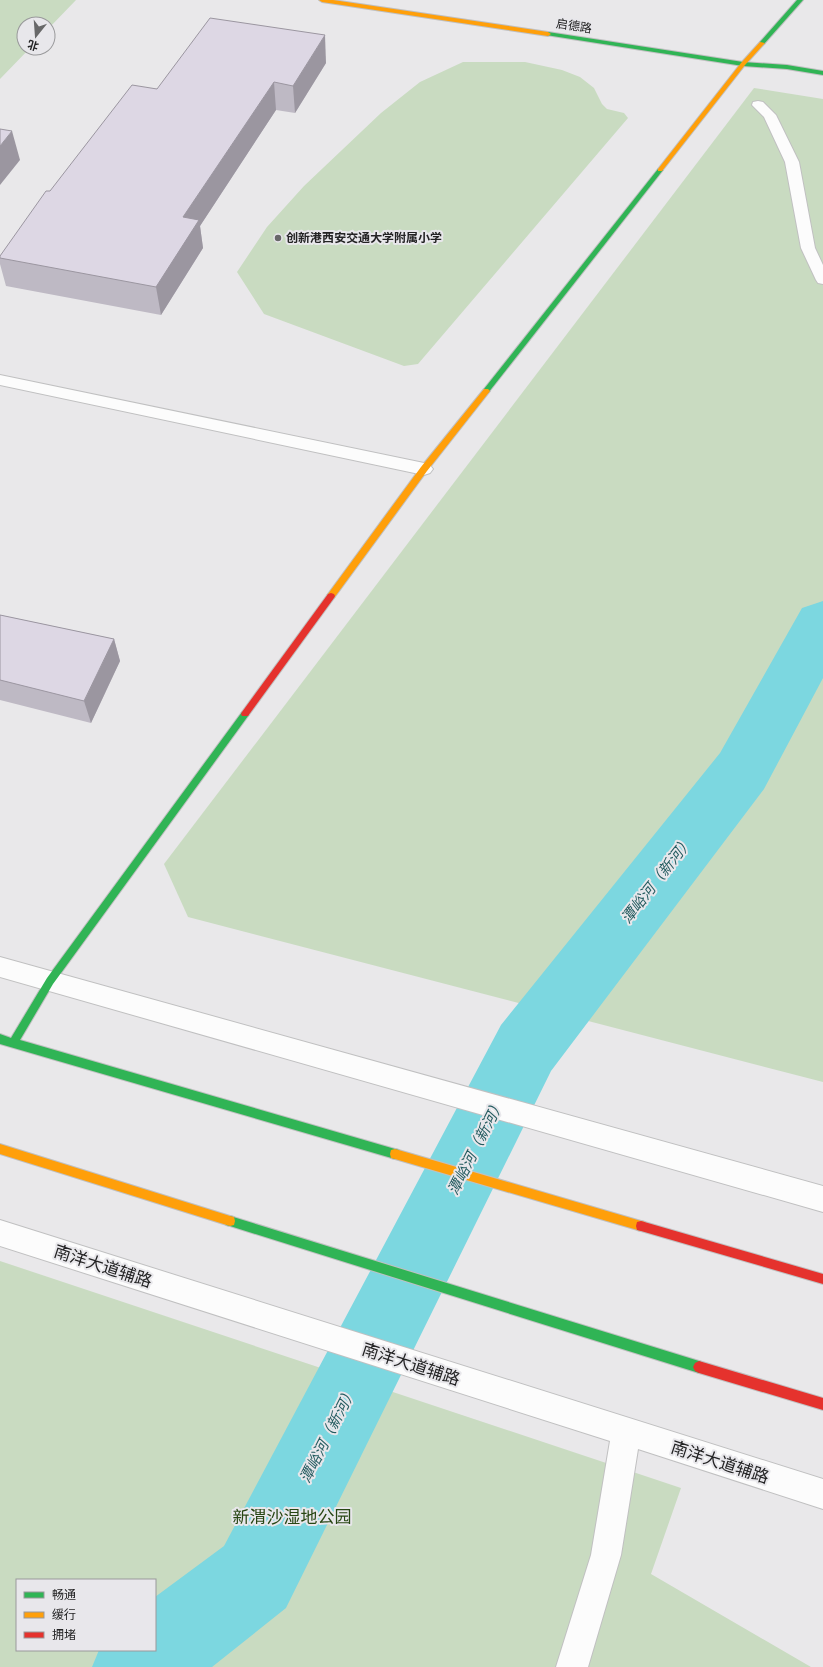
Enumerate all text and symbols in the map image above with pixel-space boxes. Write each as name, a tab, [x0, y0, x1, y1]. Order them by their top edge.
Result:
north arrow	[16, 16, 56, 56]
street label: 启德路	[555, 16, 593, 38]
text: 北	[26, 36, 41, 53]
place label: 创新港西安交通大学附属小学	[286, 231, 442, 247]
marker: 创新港西安交通大学附属小学	[273, 233, 283, 243]
water label: 潭峪河（新河）	[618, 834, 698, 928]
water label: 潭峪河（新河）	[445, 1097, 510, 1199]
street label: 南洋大道辅路	[50, 1242, 154, 1294]
street label: 南洋大道辅路	[358, 1340, 462, 1392]
water label: 潭峪河（新河）	[297, 1385, 362, 1487]
street label: 南洋大道辅路	[667, 1438, 771, 1490]
park label: 新渭沙湿地公园	[233, 1508, 352, 1530]
legend	[16, 1579, 156, 1651]
text: 畅通	[52, 1588, 76, 1604]
text: 缓行	[52, 1608, 76, 1624]
text: 拥堵	[52, 1628, 76, 1644]

